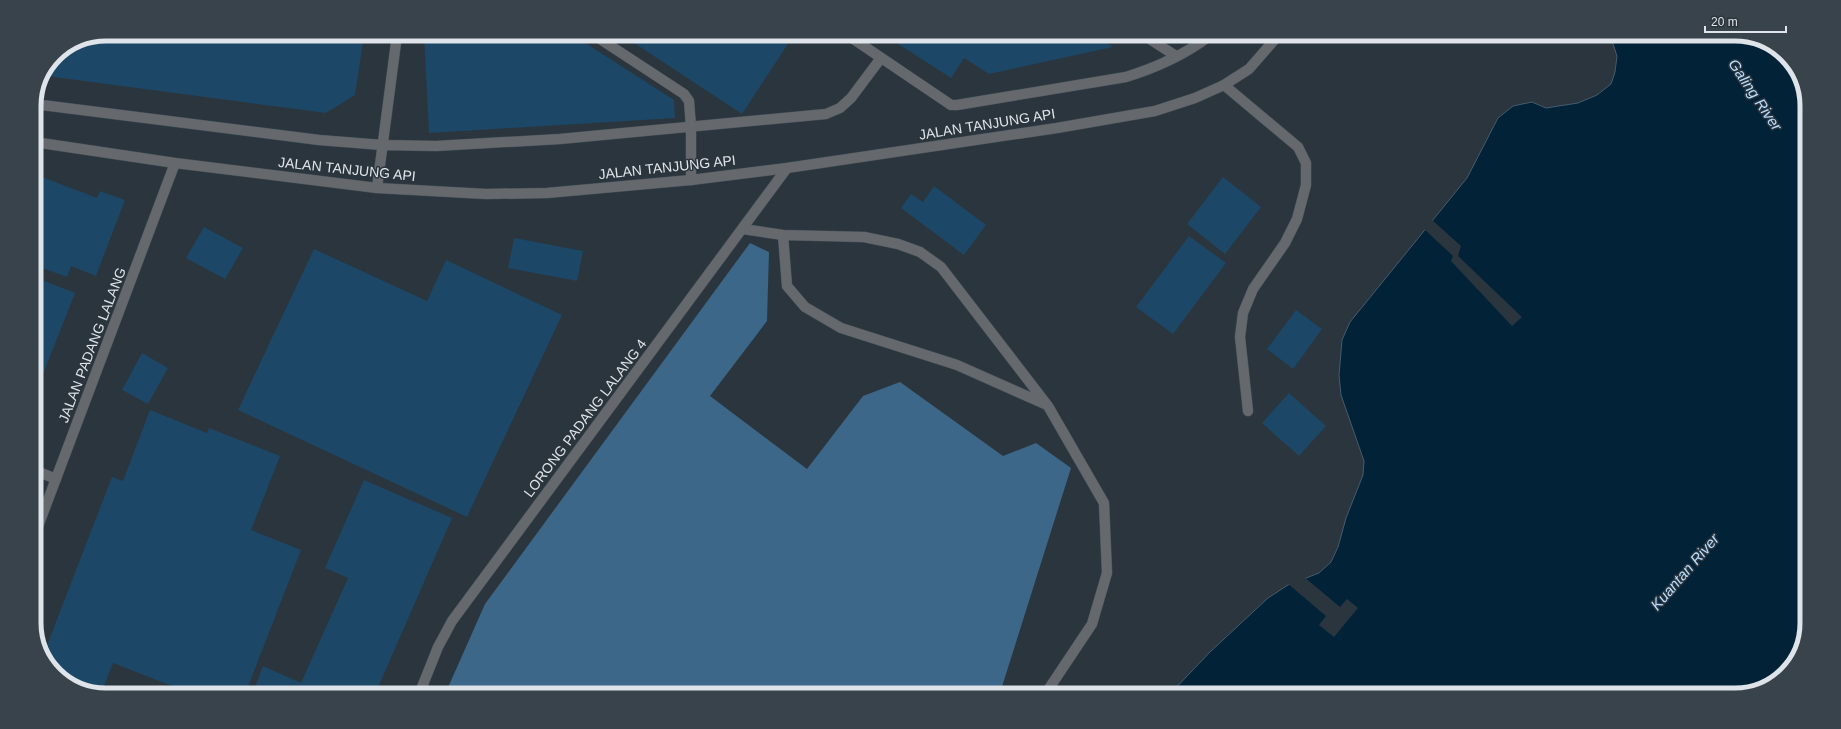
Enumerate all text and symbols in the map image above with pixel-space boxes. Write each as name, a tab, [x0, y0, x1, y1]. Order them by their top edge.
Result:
scale bar	[1705, 8, 1786, 34]
text: 20 m	[1711, 15, 1738, 29]
water label: Galing River	[1725, 56, 1786, 135]
street label: JALAN TANJUNG API	[918, 105, 1056, 143]
street label: JALAN TANJUNG API	[598, 152, 736, 182]
street label: JALAN TANJUNG API	[278, 154, 416, 184]
street label: JALAN PADANG LALANG	[55, 265, 129, 425]
street label: LORONG PADANG LALANG 4	[520, 336, 650, 500]
water label: Kuantan River	[1647, 529, 1723, 613]

